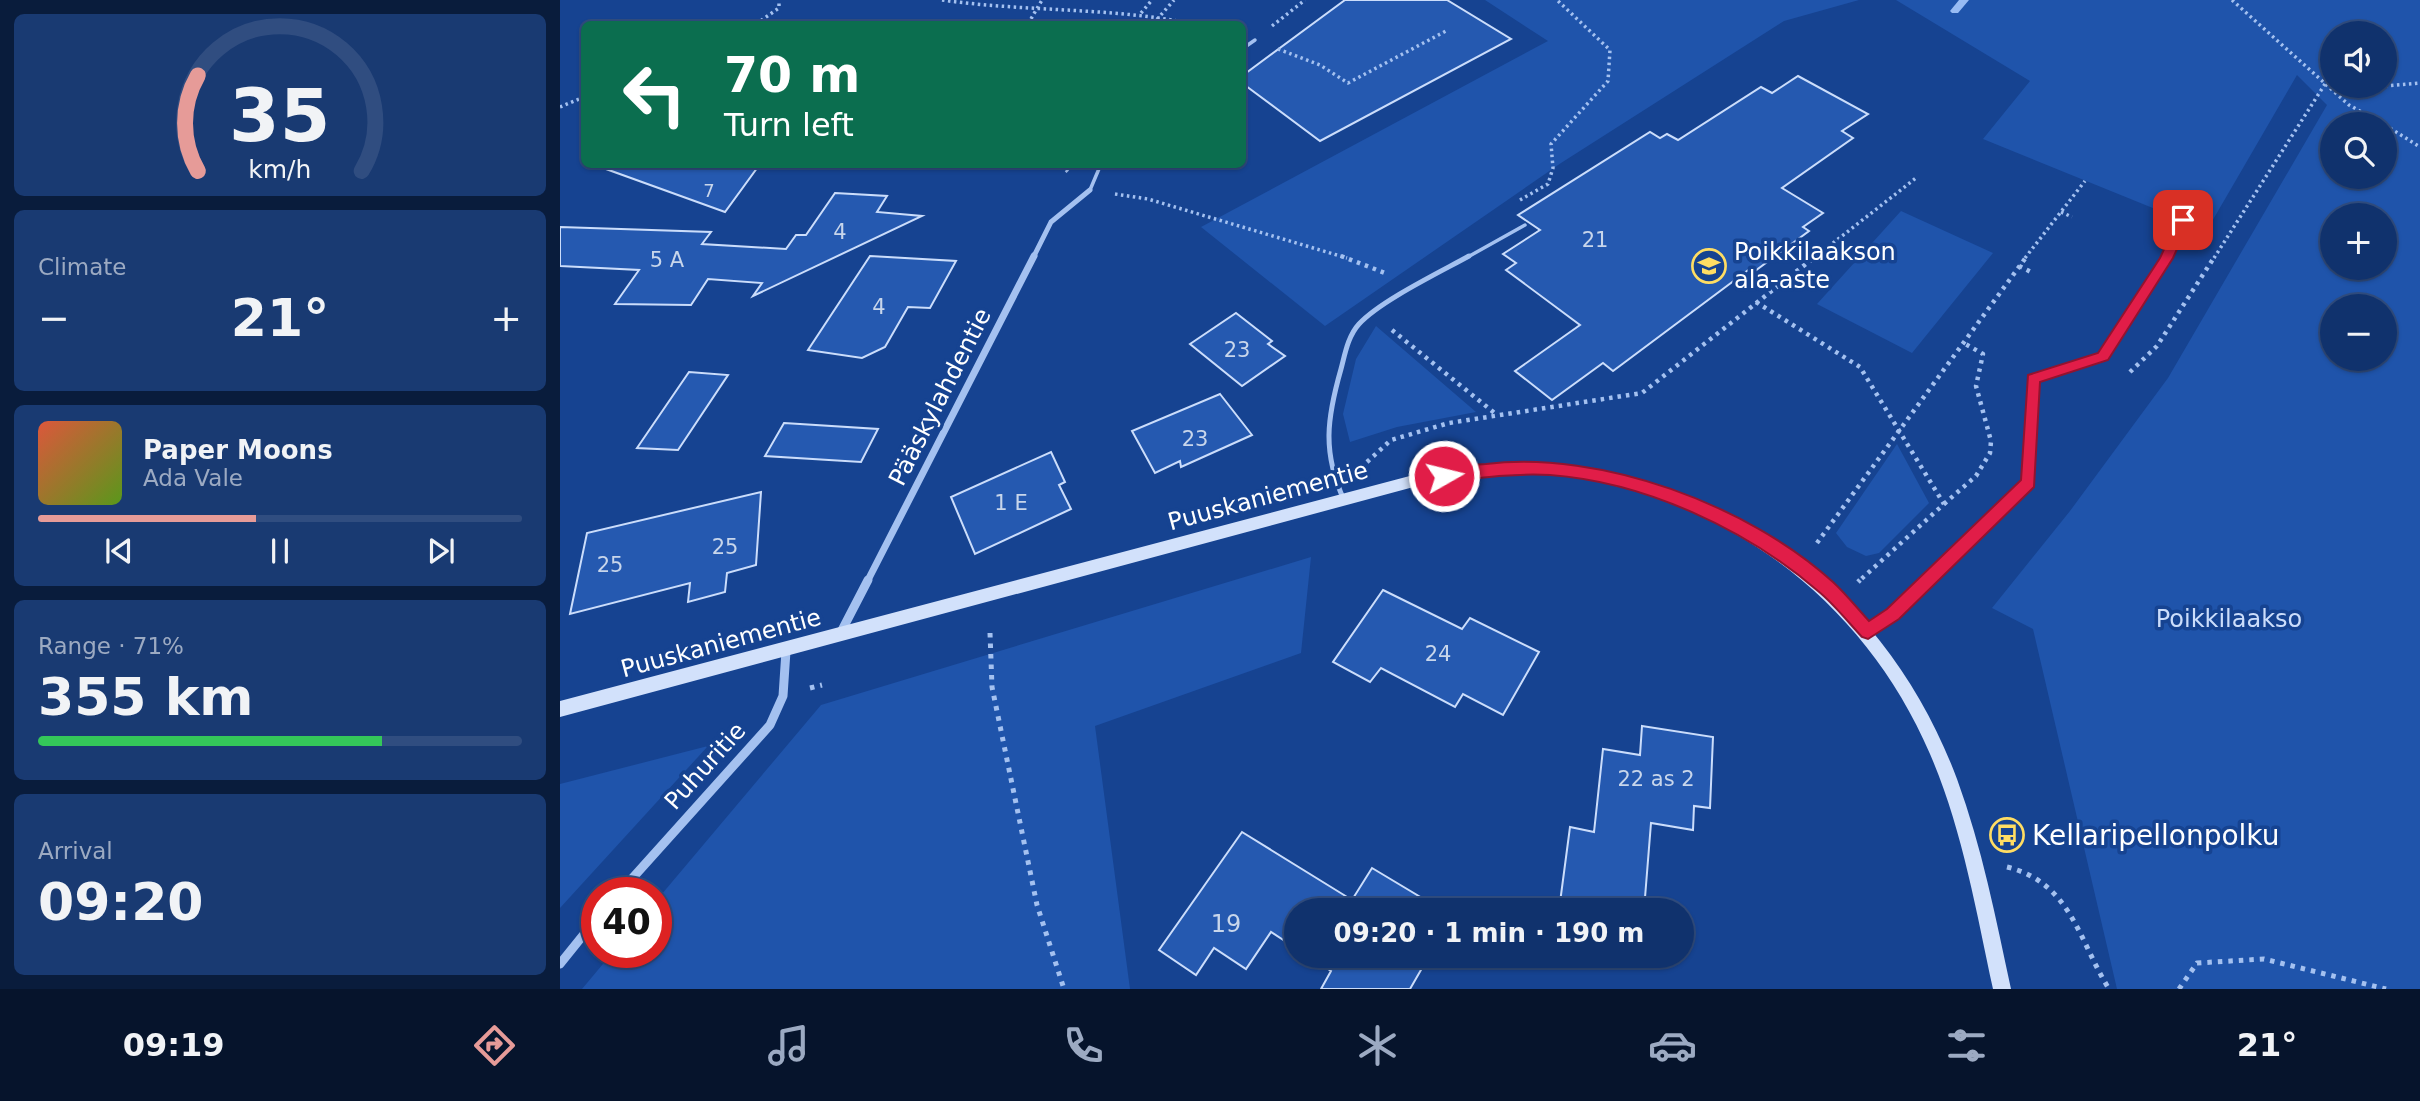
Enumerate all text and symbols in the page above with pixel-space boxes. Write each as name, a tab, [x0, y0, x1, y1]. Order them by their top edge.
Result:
map controls	[2320, 21, 2397, 371]
button: sound	[2320, 21, 2397, 98]
text: 70 m	[724, 47, 860, 104]
icon: left	[609, 49, 700, 140]
text: 35	[229, 73, 331, 158]
text: Turn left	[724, 106, 854, 144]
button: search	[2320, 112, 2397, 189]
text: km/h	[248, 155, 312, 184]
house number: 7	[703, 180, 715, 201]
pin	[2153, 190, 2213, 250]
icon: arrive	[2164, 201, 2202, 239]
button: +	[2320, 203, 2397, 280]
house number: 4	[833, 220, 847, 244]
house number: 21	[1582, 228, 1608, 252]
place label: Poikkilaakson ala-aste	[1734, 238, 1896, 294]
school or university icon: Poikkilaakson ala-aste	[1690, 247, 1728, 285]
house number: 5 A	[650, 248, 685, 272]
text: Climate	[38, 254, 127, 280]
text: 21°	[231, 288, 329, 348]
button: −	[2320, 294, 2397, 371]
house number: 4	[872, 295, 886, 319]
text: −	[38, 296, 70, 340]
text: +	[490, 296, 522, 340]
street label: Pääskylahdentie	[883, 304, 997, 490]
house number: 23	[1224, 338, 1250, 362]
house number: 23	[1182, 427, 1208, 451]
text: Paper Moons	[143, 435, 333, 465]
position arrow	[1407, 439, 1481, 513]
street label: Puuskaniementie	[1165, 456, 1371, 536]
text: Ada Vale	[143, 465, 243, 491]
house number: 1 E	[994, 491, 1028, 515]
icon: previous	[100, 532, 138, 570]
icon: pause	[261, 532, 299, 570]
icon: next	[422, 532, 460, 570]
house number: 25	[712, 535, 738, 559]
house number: 25	[597, 553, 623, 577]
street label: Puuskaniementie	[618, 603, 824, 683]
park label: Poikkilaakso	[2156, 605, 2302, 633]
text: Range · 71%	[38, 633, 184, 659]
house number: 24	[1425, 642, 1451, 666]
text: 355 km	[38, 667, 253, 727]
street label: Puhuritie	[659, 717, 751, 815]
house number: 22 as 2	[1617, 767, 1695, 791]
bus stop icon: Kellaripellonpolku	[1988, 816, 2026, 854]
place label: Kellaripellonpolku	[2032, 819, 2279, 852]
text: Arrival	[38, 838, 113, 864]
text: 09:20	[38, 872, 204, 932]
speed limit sign: 40	[581, 877, 672, 968]
house number: 19	[1211, 910, 1241, 938]
text: 09:20 · 1 min · 190 m	[1334, 918, 1644, 948]
icon: directions	[470, 1021, 519, 1070]
icon: music	[764, 1021, 813, 1070]
icon: phone	[1059, 1021, 1108, 1070]
icon: climate	[1353, 1021, 1402, 1070]
icon: car	[1648, 1021, 1697, 1070]
icon: filters	[1942, 1021, 1991, 1070]
text: 09:19	[123, 1026, 225, 1064]
text: 21°	[2237, 1026, 2297, 1064]

